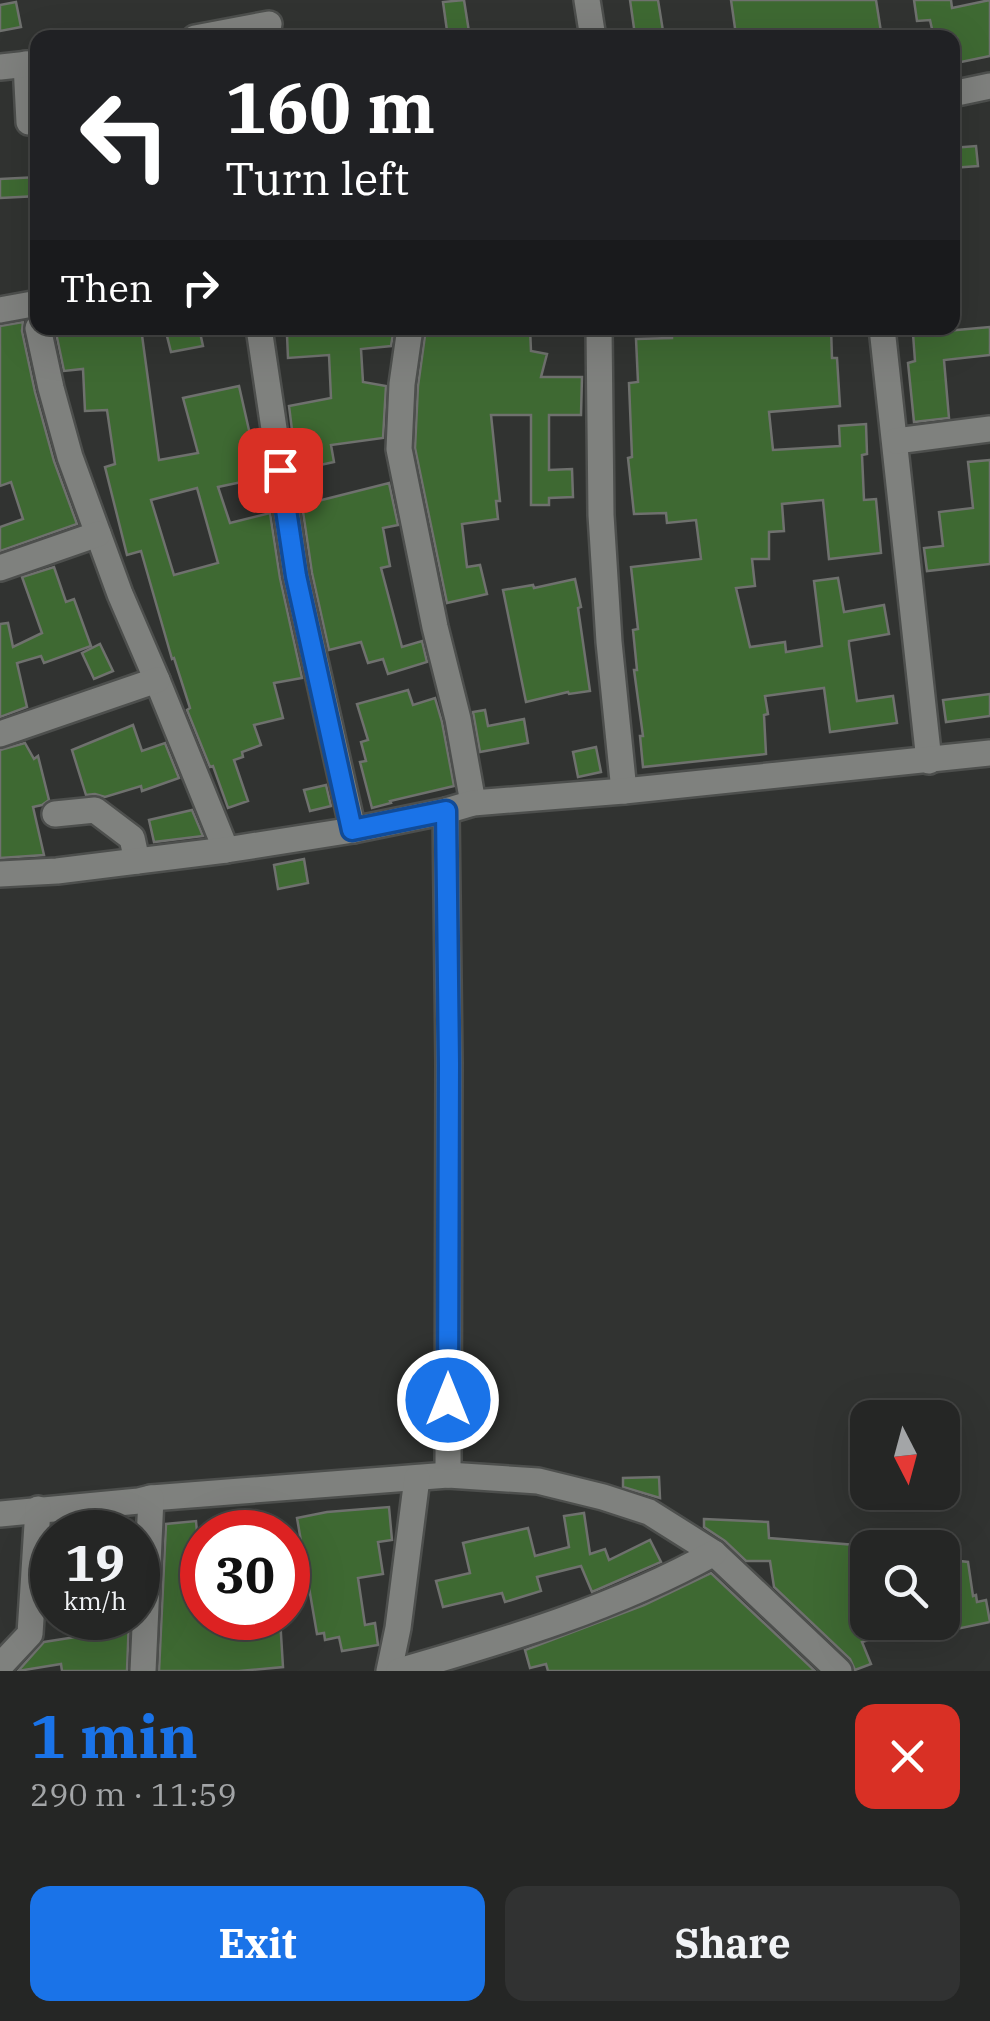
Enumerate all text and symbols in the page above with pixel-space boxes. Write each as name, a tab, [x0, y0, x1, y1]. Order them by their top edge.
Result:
text: 160 m	[225, 61, 435, 152]
icon: left	[60, 70, 190, 200]
text: Turn left	[225, 149, 409, 207]
icon: right	[173, 260, 228, 315]
text: Then	[60, 263, 153, 312]
pin	[238, 428, 323, 513]
icon: arrive	[253, 443, 308, 498]
position arrow	[396, 1348, 500, 1452]
north arrow	[850, 1400, 960, 1510]
map controls	[850, 1400, 960, 1640]
speed limit sign: 30	[180, 1510, 310, 1640]
text: 19	[65, 1530, 125, 1595]
button: search	[850, 1530, 960, 1640]
text: km/h	[63, 1584, 127, 1617]
text: 1 min	[30, 1696, 198, 1775]
button: close	[855, 1704, 960, 1809]
text: 290 m · 11:59	[30, 1773, 237, 1815]
button: Exit	[30, 1886, 485, 2001]
button: Share	[505, 1886, 960, 2001]

